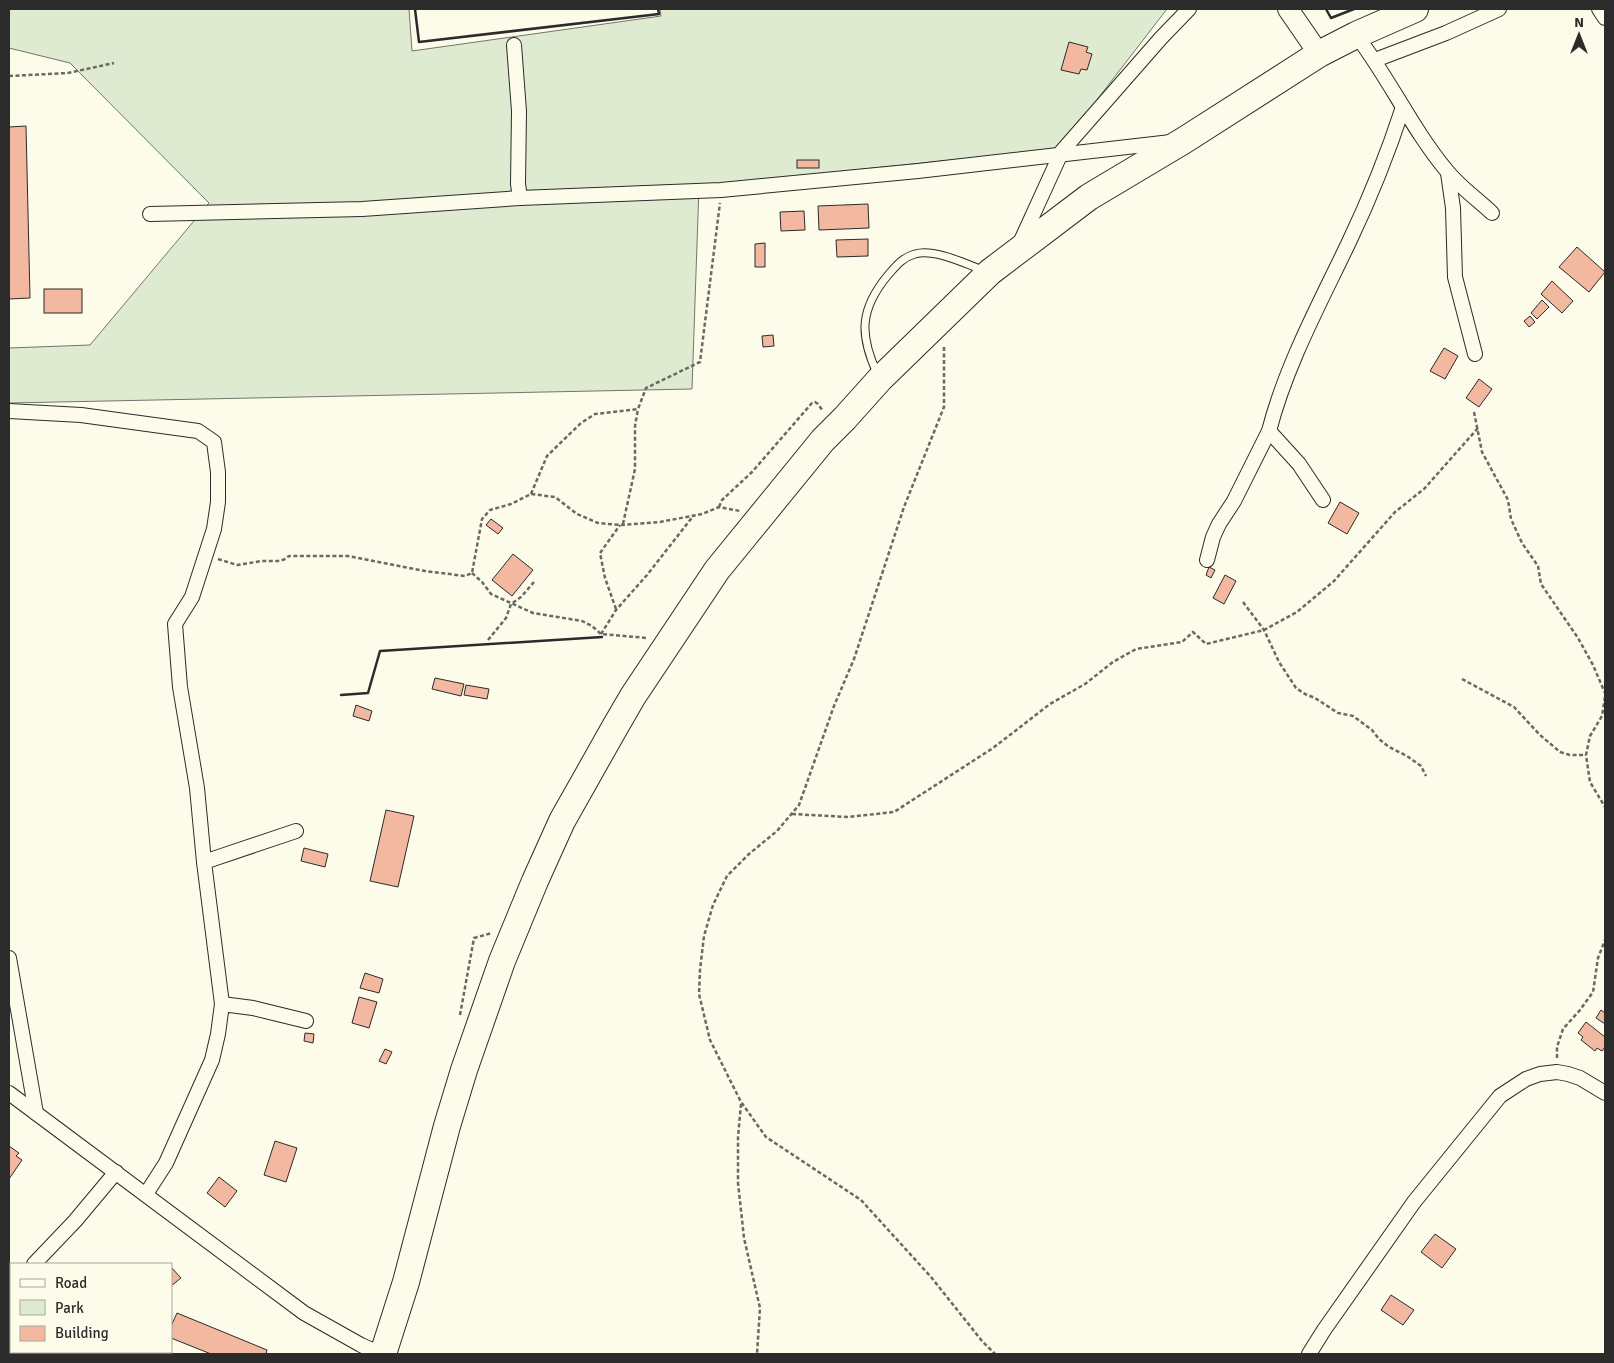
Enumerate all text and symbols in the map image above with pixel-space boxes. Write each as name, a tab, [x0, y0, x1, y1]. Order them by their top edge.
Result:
north arrow	[1554, 10, 1604, 60]
text: N	[1574, 14, 1584, 31]
legend	[10, 1263, 172, 1353]
text: Road	[55, 1274, 87, 1292]
text: Park	[55, 1299, 84, 1317]
text: Building	[55, 1324, 109, 1342]

